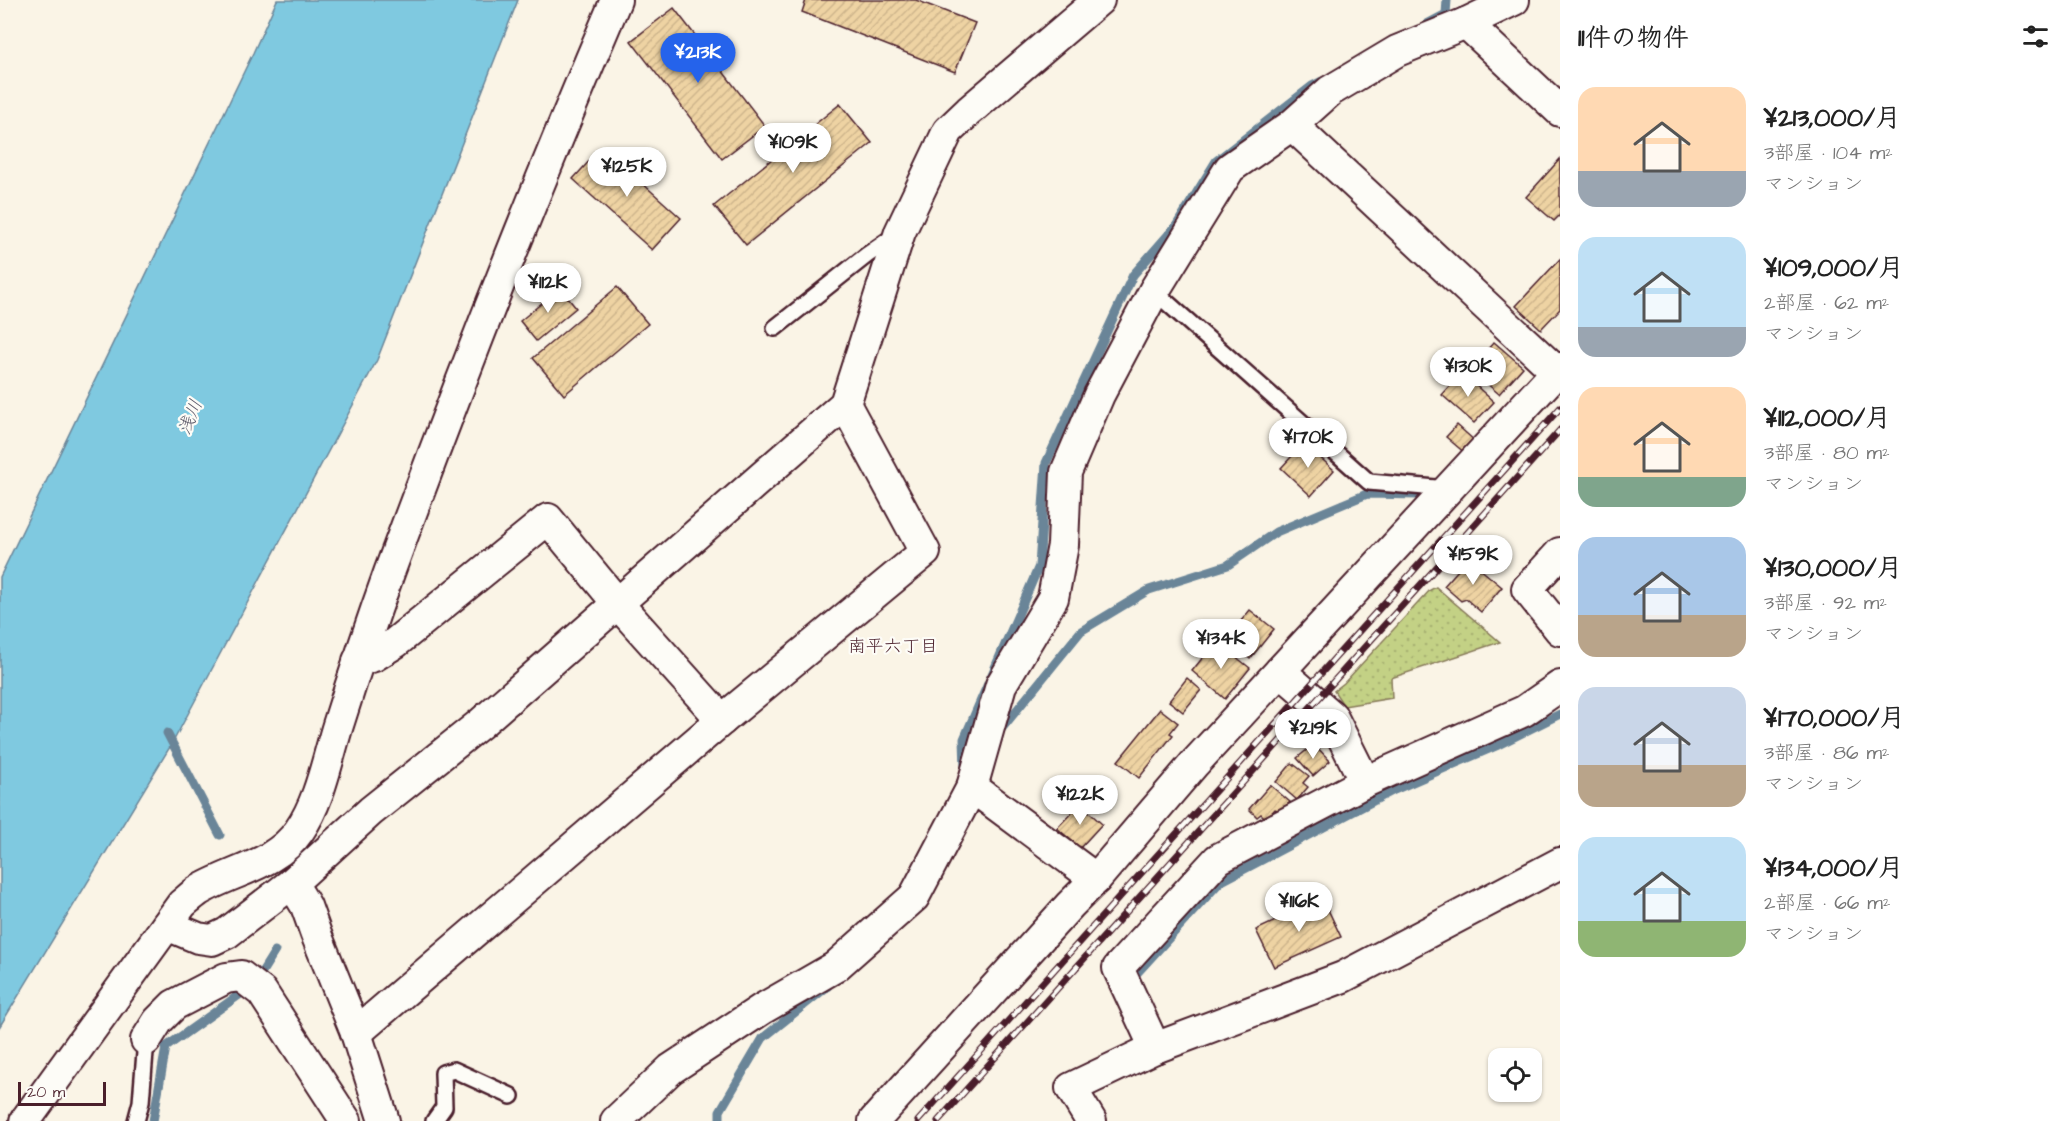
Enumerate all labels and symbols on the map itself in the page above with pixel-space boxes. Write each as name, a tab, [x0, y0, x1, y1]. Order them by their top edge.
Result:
pin: ¥213K	[656, 33, 740, 84]
pin: ¥109K	[751, 123, 835, 174]
pin: ¥125K	[585, 147, 669, 198]
pin: ¥112K	[506, 263, 590, 314]
pin: ¥130K	[1426, 347, 1510, 398]
water label: 浅川	[172, 396, 209, 439]
pin: ¥170K	[1266, 418, 1350, 469]
pin: ¥159K	[1431, 535, 1515, 586]
pin: ¥134K	[1179, 619, 1263, 670]
district label: 南平六丁目	[848, 634, 938, 659]
pin: ¥219K	[1271, 709, 1355, 760]
pin: ¥122K	[1038, 775, 1122, 826]
pin: ¥116K	[1257, 882, 1341, 933]
scale bar	[18, 1079, 106, 1106]

